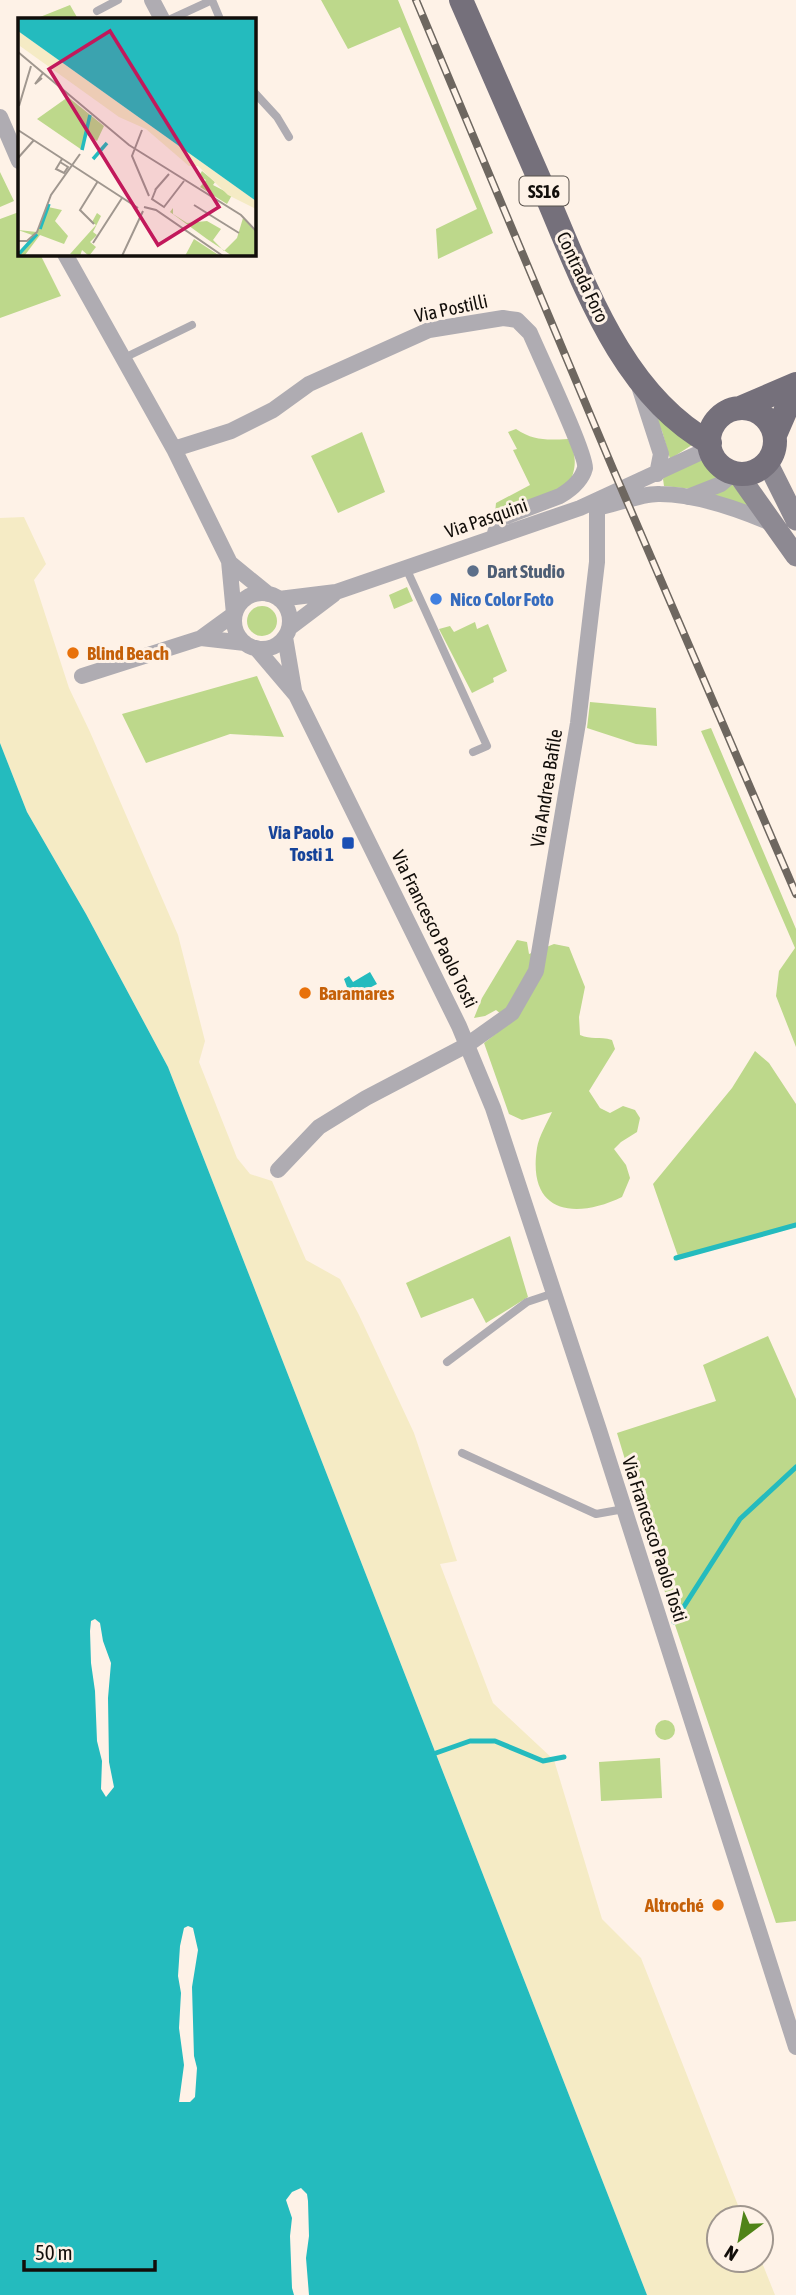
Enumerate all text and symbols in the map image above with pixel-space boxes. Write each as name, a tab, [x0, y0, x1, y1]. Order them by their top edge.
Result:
inset map	[18, 18, 256, 256]
road number: SS16	[520, 176, 568, 206]
street label: Contrada Foro	[552, 228, 614, 326]
street label: Via Postilli	[412, 290, 490, 326]
street label: Via Pasquini	[442, 494, 530, 542]
place label: Dart Studio	[487, 560, 565, 582]
marker: Dart Studio	[465, 563, 481, 579]
place label: Nico Color Foto	[450, 588, 554, 610]
marker: Nico Color Foto	[428, 591, 444, 607]
place label: Blind Beach	[87, 642, 169, 664]
marker: Blind Beach	[65, 645, 81, 661]
street label: Via Andrea Bafile	[526, 727, 566, 849]
place label: Via Paolo Tosti 1	[267, 821, 334, 865]
marker: Via Paolo Tosti 1	[340, 835, 356, 851]
street label: Via Francesco Paolo Tosti	[387, 847, 483, 1011]
place label: Baramares	[319, 982, 395, 1004]
marker: Baramares	[297, 985, 313, 1001]
street label: Via Francesco Paolo Tosti	[618, 1454, 692, 1624]
place label: Altroché	[644, 1894, 704, 1916]
marker: Altroché	[710, 1897, 726, 1913]
north arrow	[705, 2204, 775, 2274]
scale bar	[24, 2228, 156, 2272]
text: 50 m	[35, 2240, 73, 2264]
text: N	[720, 2241, 742, 2266]

